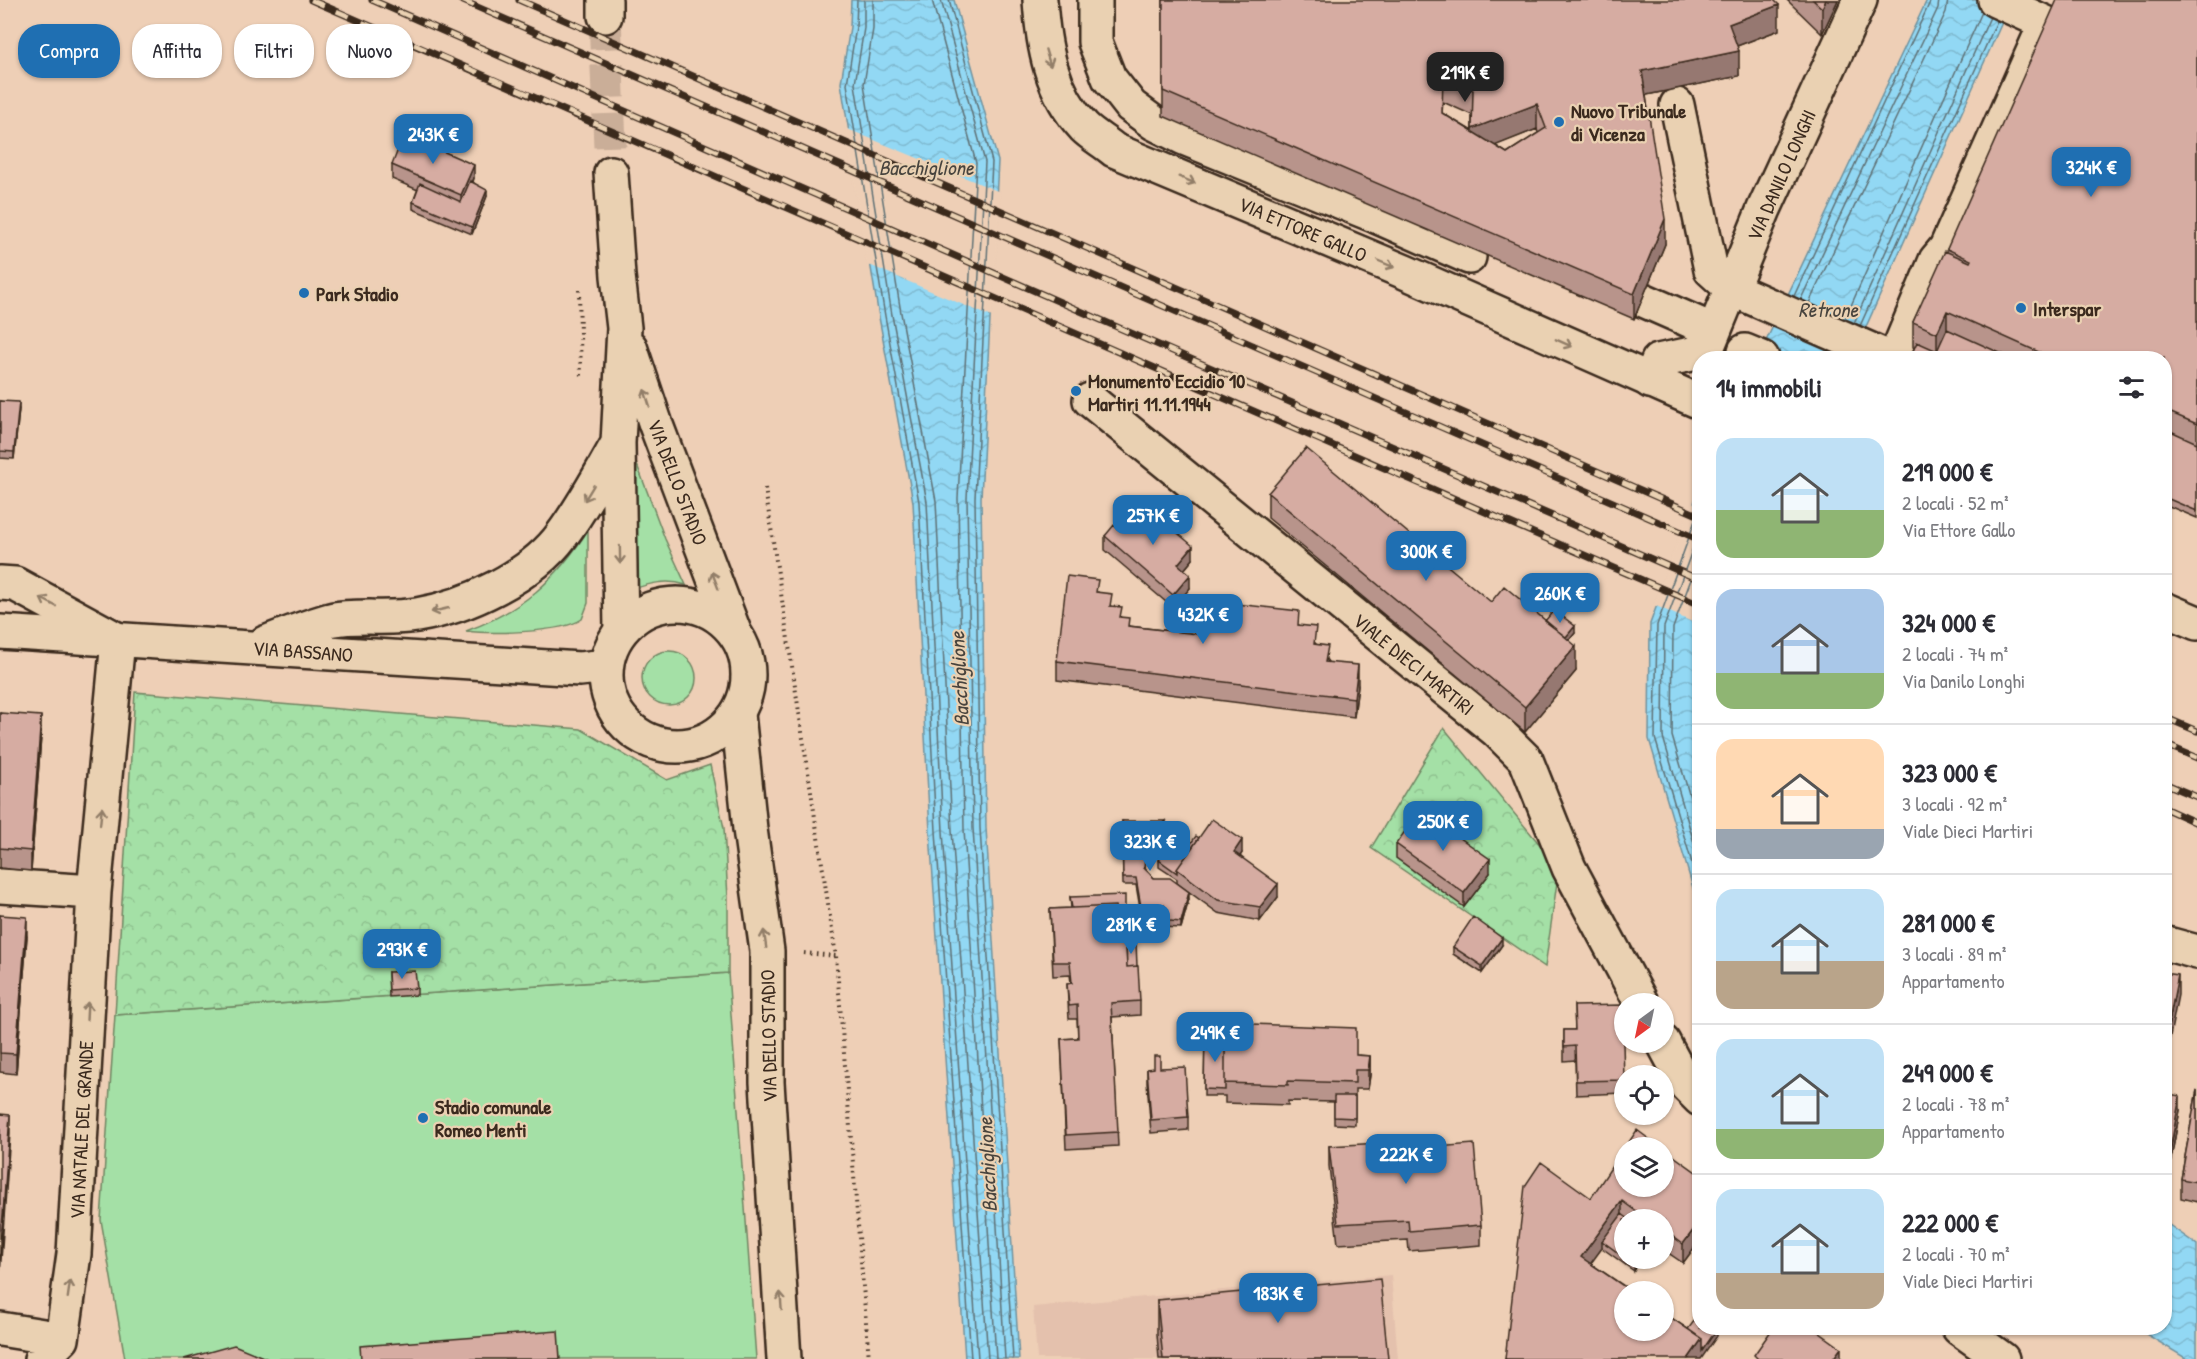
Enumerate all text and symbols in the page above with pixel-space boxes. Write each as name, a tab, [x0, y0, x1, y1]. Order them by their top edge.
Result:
chip: Compra	[18, 24, 120, 78]
chip: Affitta	[132, 24, 222, 78]
chip: Filtri	[234, 24, 314, 78]
chip: Nuovo	[326, 24, 413, 78]
one-way arrow	[1043, 48, 1054, 67]
pin: 219K €	[1416, 52, 1514, 103]
text: 219K €	[1441, 58, 1489, 85]
place label: Nuovo Tribunale di Vicenza	[1571, 97, 1686, 147]
street label: VIA DANILO LONGHI	[1740, 105, 1822, 245]
pin: 243K €	[384, 114, 482, 165]
marker: Nuovo Tribunale di Vicenza	[1552, 115, 1566, 129]
text: 243K €	[408, 120, 458, 147]
pin: 324K €	[2042, 147, 2140, 198]
water label: Bacchiglione	[879, 153, 975, 182]
text: 324K €	[2066, 153, 2116, 180]
one-way arrow	[1177, 175, 1195, 186]
street label: VIA ETTORE GALLO	[1235, 190, 1371, 268]
one-way arrow	[1376, 259, 1394, 270]
place label: Park Stadio	[316, 280, 398, 307]
marker: Park Stadio	[297, 286, 311, 300]
water label: Retrone	[1798, 295, 1859, 324]
place label: Interspar	[2033, 295, 2101, 323]
marker: Interspar	[2014, 301, 2028, 315]
one-way arrow	[1555, 338, 1573, 349]
place label: Monumento Eccidio 10 Martiri 11.11.1944	[1088, 367, 1245, 417]
text: 14 immobili	[1716, 370, 1822, 405]
icon: filters	[2115, 371, 2148, 404]
marker: Monumento Eccidio 10 Martiri 11.11.1944	[1069, 384, 1083, 398]
one-way arrow	[641, 389, 652, 408]
street label: VIA DELLO STADIO	[642, 415, 714, 549]
text: 219 000 €	[1902, 454, 1993, 489]
icon: home	[1764, 462, 1836, 534]
one-way arrow	[583, 484, 595, 501]
text: 2 locali · 52 m²	[1902, 489, 2009, 516]
pin: 257K €	[1104, 495, 1202, 546]
text: 257K €	[1127, 501, 1179, 528]
text: Via Ettore Gallo	[1902, 516, 2015, 543]
pin: 300K €	[1377, 531, 1475, 582]
text: 300K €	[1400, 537, 1452, 564]
one-way arrow	[614, 544, 625, 564]
one-way arrow	[709, 571, 720, 590]
pin: 260K €	[1511, 573, 1609, 624]
text: 260K €	[1535, 579, 1585, 606]
pin: 432K €	[1154, 594, 1252, 645]
one-way arrow	[40, 596, 58, 607]
text: 432K €	[1178, 600, 1228, 627]
one-way arrow	[431, 604, 450, 616]
text: 324 000 €	[1902, 605, 1995, 640]
street label: VIALE DIECI MARTIRI	[1348, 607, 1480, 721]
icon: home	[1764, 613, 1836, 685]
water label: Bacchiglione	[942, 629, 976, 727]
street label: VIA BASSANO	[252, 634, 354, 668]
text: 2 locali · 74 m²	[1902, 640, 2008, 667]
text: Via Danilo Longhi	[1902, 667, 2025, 694]
text: 323 000 €	[1902, 755, 1997, 790]
icon: home	[1764, 763, 1836, 835]
text: 3 locali · 92 m²	[1902, 790, 2007, 817]
pin: 250K €	[1394, 801, 1492, 852]
one-way arrow	[96, 807, 107, 827]
text: 250K €	[1417, 807, 1469, 834]
text: Viale Dieci Martiri	[1902, 817, 2033, 844]
pin: 323K €	[1101, 821, 1199, 872]
text: 323K €	[1124, 827, 1176, 854]
pin: 281K €	[1082, 904, 1180, 955]
text: 281 000 €	[1902, 905, 1994, 940]
text: 281K €	[1106, 910, 1156, 937]
icon: home	[1764, 913, 1836, 985]
pin: 293K €	[353, 929, 451, 980]
one-way arrow	[760, 930, 771, 950]
text: 293K €	[377, 935, 427, 962]
text: 3 locali · 89 m²	[1902, 940, 2006, 967]
text: Appartamento	[1902, 967, 2005, 994]
street label: VIA DELLO STADIO	[753, 969, 783, 1103]
north arrow	[1614, 993, 1674, 1053]
map controls	[1614, 993, 1674, 1341]
one-way arrow	[82, 1001, 93, 1021]
pin: 249K €	[1166, 1012, 1264, 1063]
text: 249K €	[1191, 1018, 1239, 1045]
street label: VIA NATALE DEL GRANDE	[63, 1040, 99, 1220]
text: 249 000 €	[1902, 1055, 1993, 1090]
icon: home	[1764, 1063, 1836, 1135]
button: locate	[1614, 1065, 1674, 1125]
text: 2 locali · 78 m²	[1902, 1090, 2009, 1117]
place label: Stadio comunale Romeo Menti	[435, 1093, 551, 1143]
marker: Stadio comunale Romeo Menti	[416, 1111, 430, 1125]
water label: Bacchiglione	[970, 1115, 1004, 1213]
text: Appartamento	[1902, 1117, 2005, 1144]
pin: 222K €	[1357, 1134, 1455, 1185]
button: layers	[1614, 1137, 1674, 1197]
text: 222K €	[1380, 1140, 1432, 1167]
text: 222 000 €	[1902, 1205, 1998, 1240]
button: +	[1614, 1209, 1674, 1269]
icon: home	[1764, 1213, 1836, 1285]
text: 2 locali · 70 m²	[1902, 1240, 2010, 1267]
text: Viale Dieci Martiri	[1902, 1267, 2033, 1294]
pin: 183K €	[1229, 1273, 1327, 1324]
text: 183K €	[1253, 1279, 1303, 1306]
one-way arrow	[64, 1280, 75, 1299]
button: −	[1614, 1281, 1674, 1341]
one-way arrow	[775, 1291, 786, 1311]

